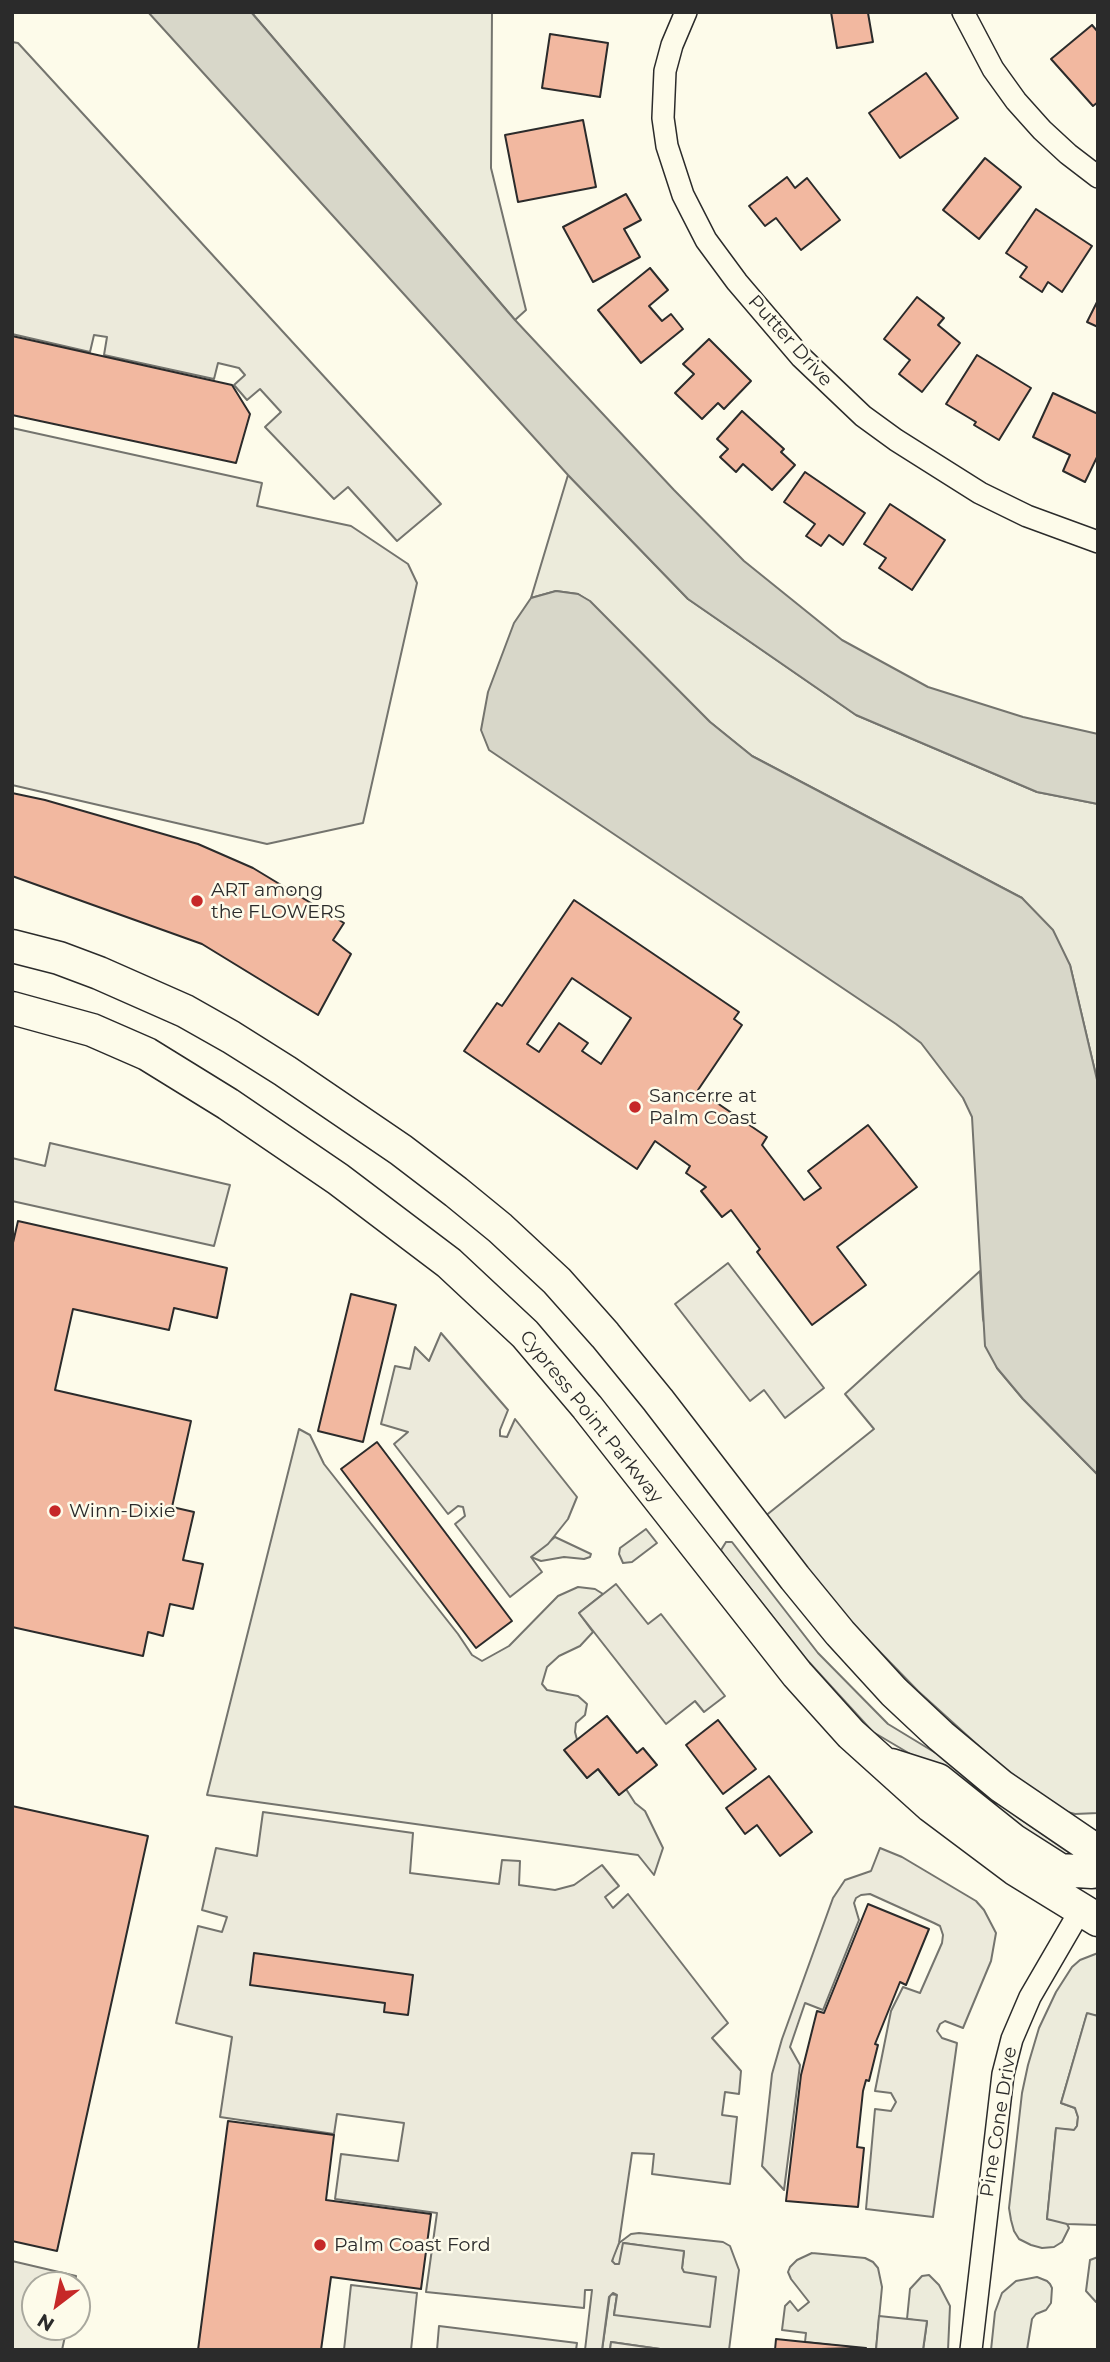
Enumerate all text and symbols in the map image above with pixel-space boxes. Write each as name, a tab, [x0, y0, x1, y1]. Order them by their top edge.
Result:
street label: Putter Drive	[743, 291, 837, 391]
place label: ART among the FLOWERS	[211, 879, 345, 923]
marker: ART among the FLOWERS	[189, 893, 205, 909]
place label: Sancerre at Palm Coast	[649, 1085, 757, 1129]
marker: Sancerre at Palm Coast	[627, 1099, 643, 1115]
street label: Cypress Point Parkway	[514, 1326, 668, 1508]
place label: Winn-Dixie	[69, 1500, 175, 1522]
marker: Winn-Dixie	[47, 1503, 63, 1519]
street label: Pine Cone Drive	[976, 2045, 1022, 2199]
place label: Palm Coast Ford	[334, 2234, 491, 2256]
marker: Palm Coast Ford	[312, 2237, 328, 2253]
north arrow	[21, 2271, 91, 2341]
text: N	[33, 2309, 58, 2336]

